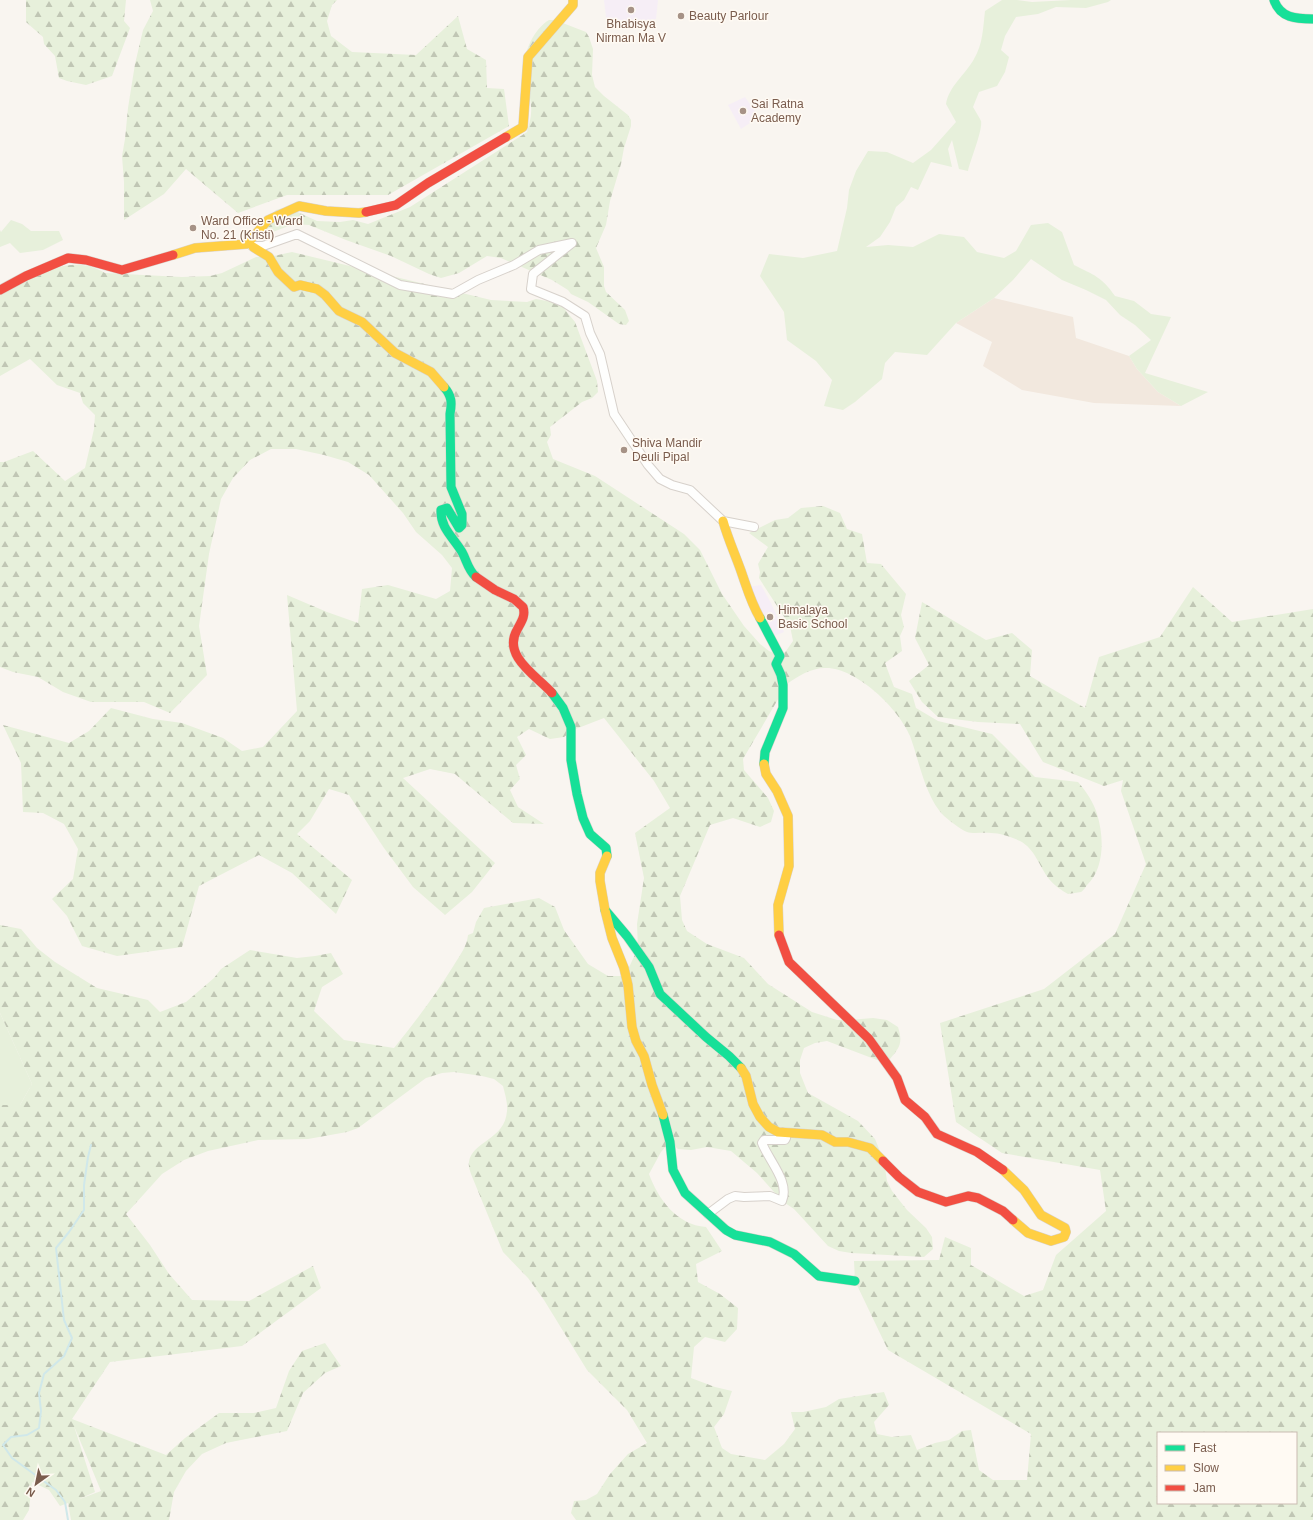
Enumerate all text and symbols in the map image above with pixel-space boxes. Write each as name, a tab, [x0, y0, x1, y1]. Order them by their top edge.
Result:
marker: Bhabisya Nirman Ma V	[626, 5, 636, 15]
place label: Beauty Parlour	[689, 9, 768, 23]
marker: Beauty Parlour	[676, 11, 686, 21]
place label: Bhabisya Nirman Ma V	[596, 17, 666, 45]
place label: Sai Ratna Academy	[751, 97, 804, 125]
marker: Sai Ratna Academy	[738, 106, 748, 116]
place label: Ward Office - Ward No. 21 (Kristi)	[201, 214, 303, 242]
marker: Ward Office - Ward No. 21 (Kristi)	[188, 223, 198, 233]
place label: Shiva Mandir Deuli Pipal	[632, 436, 702, 464]
marker: Shiva Mandir Deuli Pipal	[619, 445, 629, 455]
place label: Himalaya Basic School	[778, 603, 847, 631]
marker: Himalaya Basic School	[765, 612, 775, 622]
legend	[1157, 1432, 1297, 1504]
text: Fast	[1193, 1441, 1217, 1455]
text: Slow	[1193, 1461, 1219, 1475]
north arrow	[16, 1464, 56, 1504]
text: Jam	[1193, 1481, 1216, 1495]
text: N	[24, 1485, 37, 1500]

